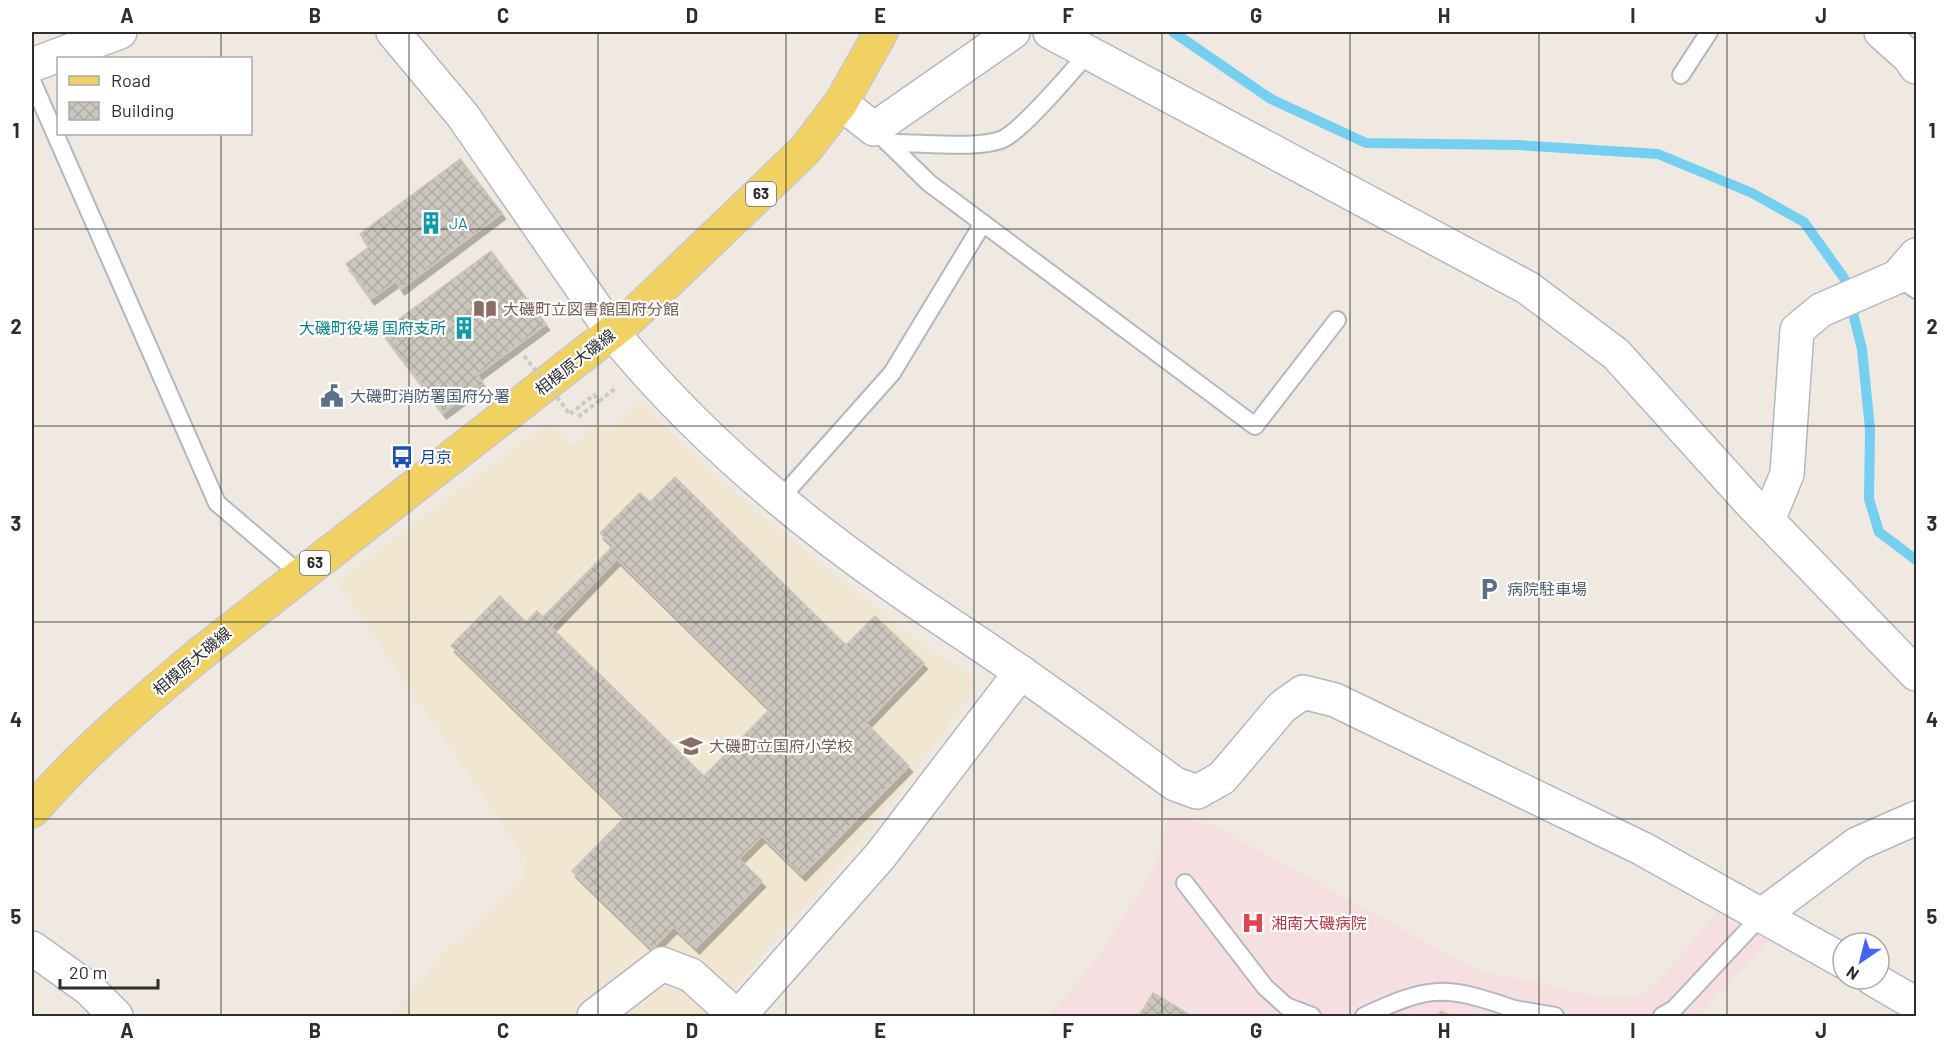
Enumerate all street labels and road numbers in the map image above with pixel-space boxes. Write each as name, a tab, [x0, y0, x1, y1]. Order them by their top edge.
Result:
road number: 63	[746, 182, 776, 206]
street label: 相模原大磯線	[531, 325, 618, 399]
road number: 63	[300, 551, 330, 575]
street label: 相模原大磯線	[149, 622, 235, 699]

